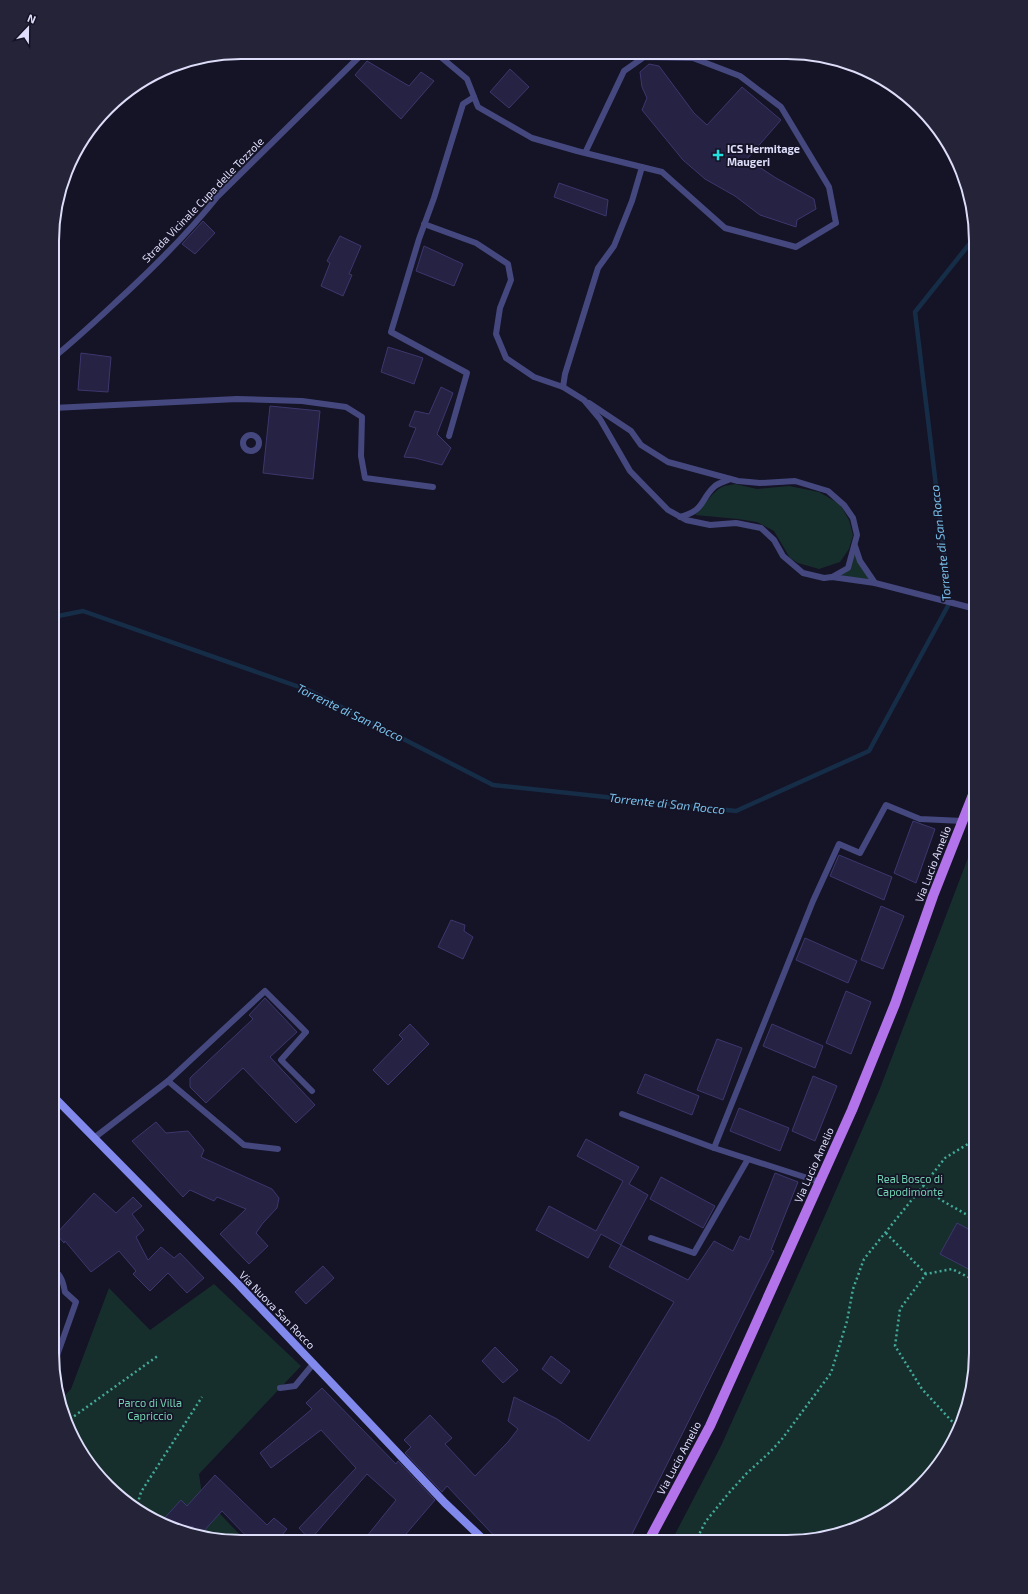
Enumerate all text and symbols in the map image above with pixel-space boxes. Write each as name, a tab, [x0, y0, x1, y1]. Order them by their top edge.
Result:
north arrow	[8, 8, 48, 48]
text: N	[26, 11, 38, 26]
street label: Strada Vicinale Cupa delle Tozzole	[139, 134, 266, 265]
place label: ICS Hermitage Maugeri	[727, 142, 800, 168]
marker: ICS Hermitage Maugeri	[712, 149, 724, 161]
water label: Torrente di San Rocco	[927, 484, 953, 602]
water label: Torrente di San Rocco	[295, 680, 406, 744]
water label: Torrente di San Rocco	[608, 790, 726, 816]
street label: Via Lucio Amelio	[912, 824, 953, 904]
street label: Via Lucio Amelio	[791, 1125, 836, 1204]
park label: Real Bosco di Capodimonte	[877, 1172, 943, 1198]
street label: Via Nuova San Rocco	[237, 1268, 318, 1351]
park label: Parco di Villa Capriccio	[118, 1396, 182, 1422]
street label: Via Lucio Amelio	[654, 1419, 703, 1497]

